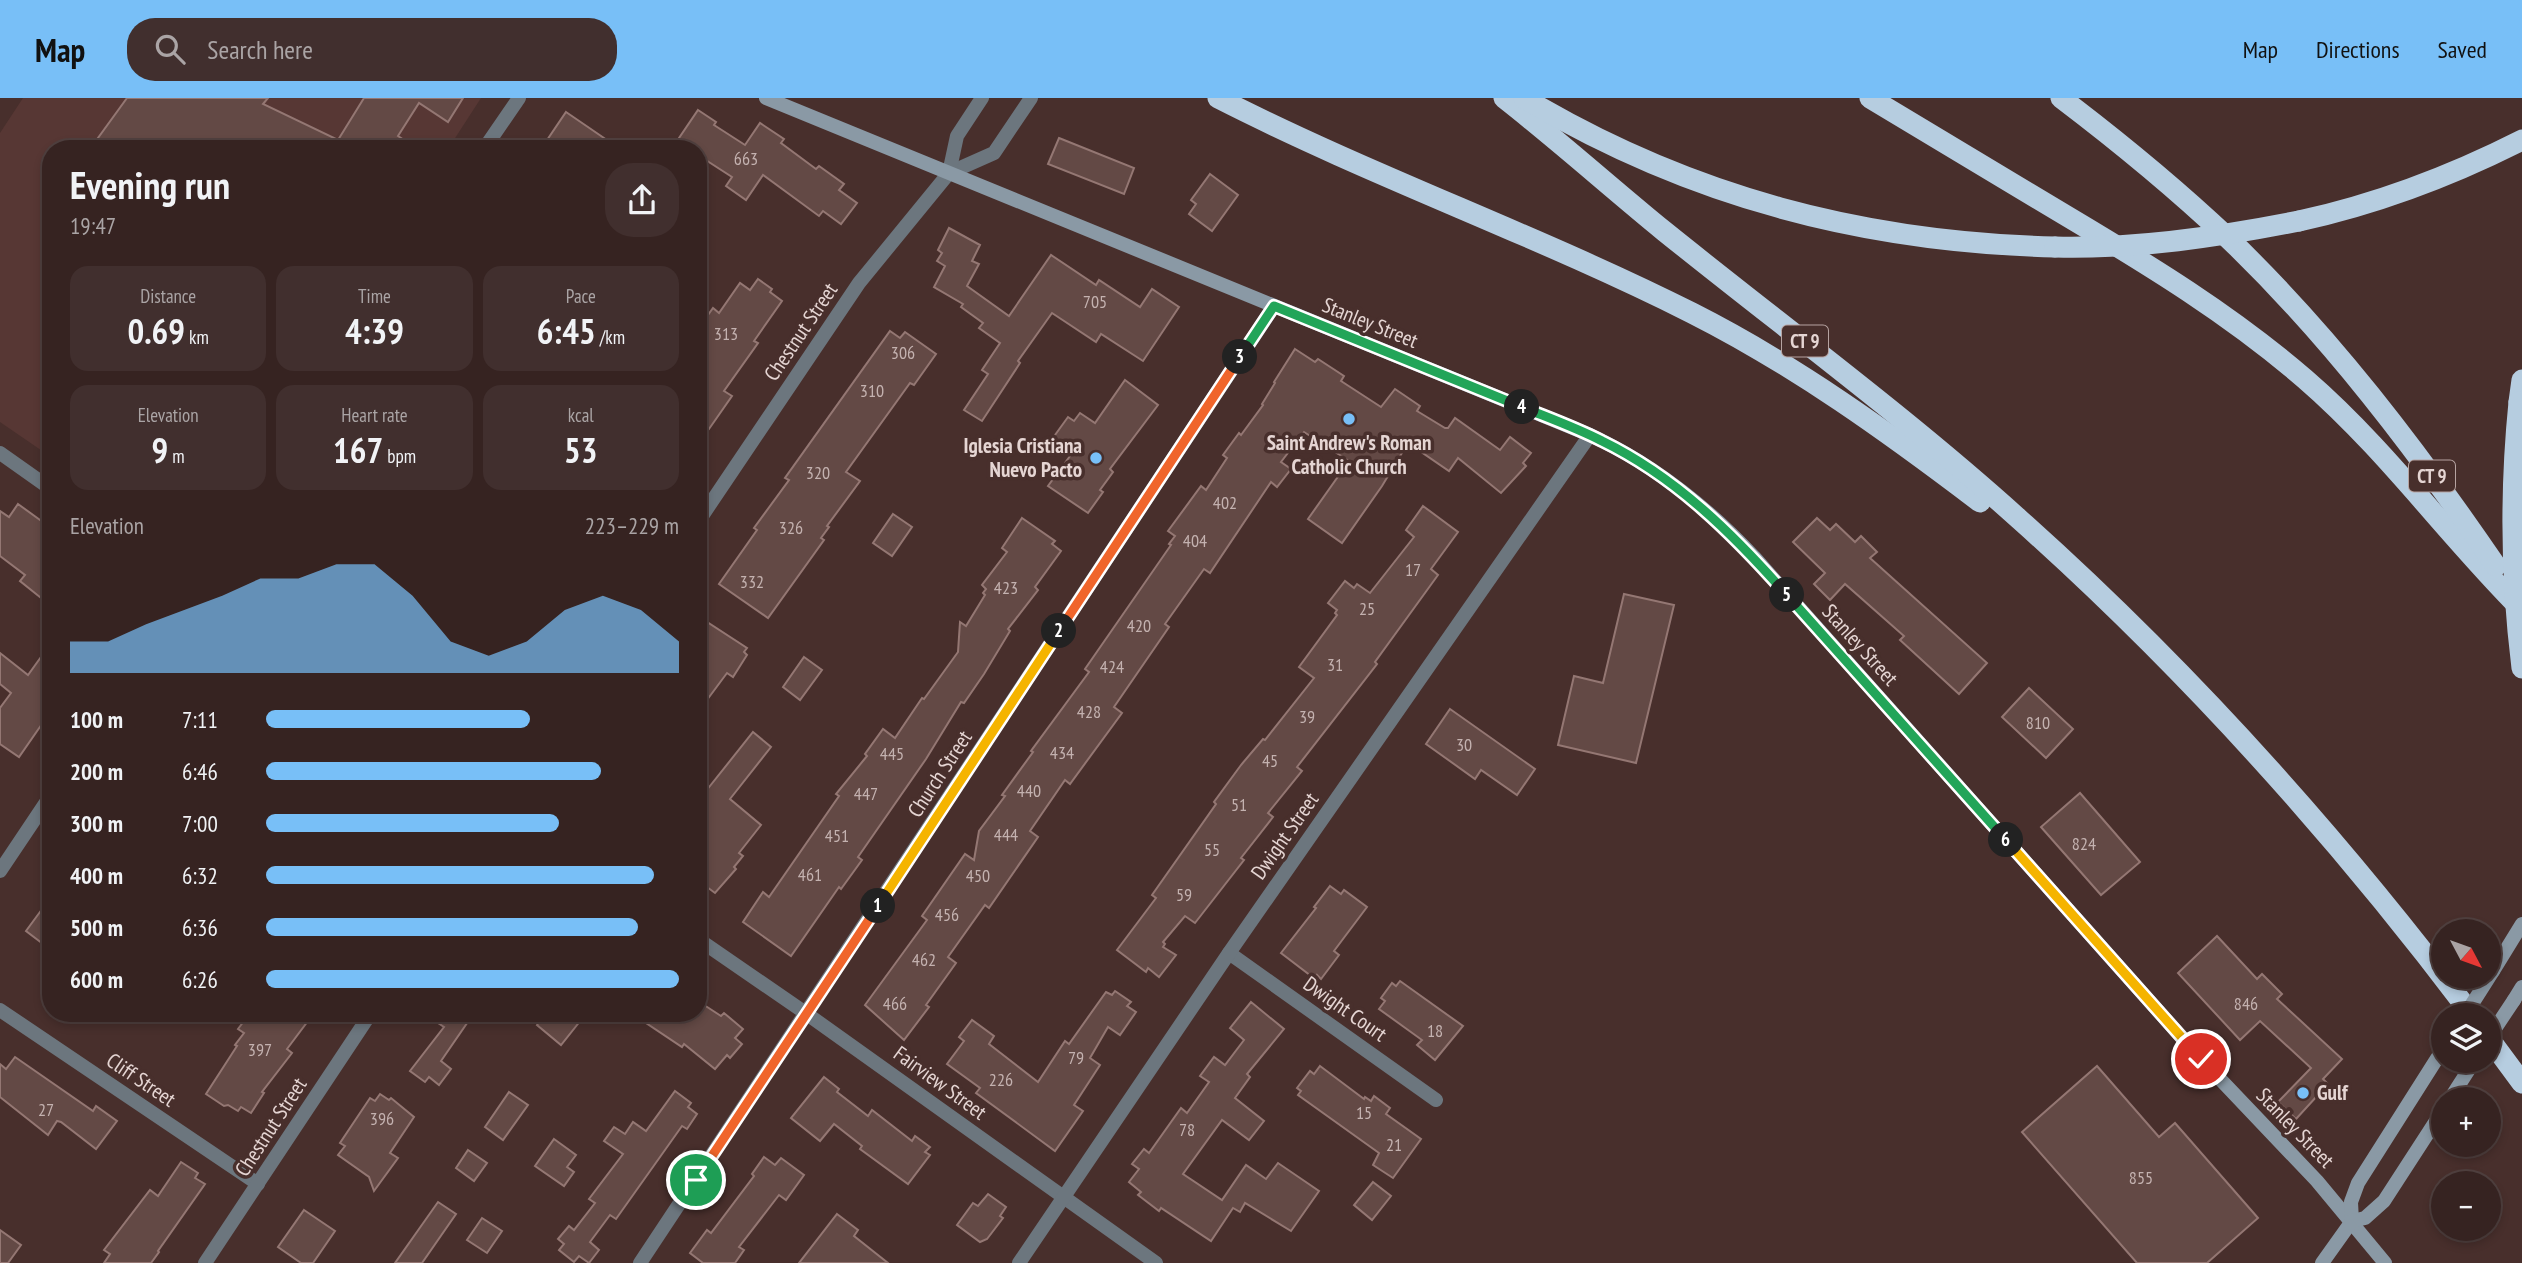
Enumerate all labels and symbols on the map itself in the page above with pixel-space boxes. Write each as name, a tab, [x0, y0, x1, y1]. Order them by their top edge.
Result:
house number: 663	[734, 147, 758, 170]
street label: Chestnut Street	[758, 277, 843, 386]
house number: 705	[1083, 290, 1107, 313]
street label: Stanley Street	[1318, 291, 1422, 354]
house number: 313	[714, 322, 738, 345]
road number: CT 9	[1782, 326, 1828, 356]
pin: 3	[1222, 340, 1258, 374]
house number: 306	[891, 341, 915, 364]
house number: 310	[860, 379, 884, 402]
pin: 4	[1504, 390, 1540, 424]
marker: Saint Andrew's Roman Catholic Church	[1341, 411, 1357, 427]
place label: Saint Andrew's Roman Catholic Church	[1267, 429, 1431, 480]
place label: Iglesia Cristiana Nuevo Pacto	[964, 432, 1082, 483]
marker: Iglesia Cristiana Nuevo Pacto	[1088, 450, 1104, 466]
road number: CT 9	[2409, 460, 2455, 492]
house number: 320	[806, 461, 830, 484]
house number: 402	[1213, 491, 1237, 514]
house number: 326	[779, 516, 803, 539]
house number: 404	[1183, 529, 1207, 552]
house number: 17	[1405, 558, 1421, 581]
house number: 332	[740, 570, 764, 593]
house number: 423	[994, 576, 1018, 599]
pin: 5	[1770, 578, 1804, 612]
house number: 25	[1359, 597, 1375, 620]
street label: Stanley Street	[1817, 598, 1904, 691]
pin: 2	[1042, 614, 1076, 648]
house number: 420	[1127, 614, 1151, 637]
house number: 31	[1327, 653, 1343, 676]
house number: 424	[1100, 655, 1124, 678]
house number: 428	[1077, 700, 1101, 723]
house number: 39	[1299, 705, 1315, 728]
house number: 810	[2026, 711, 2050, 734]
street label: Church Street	[901, 725, 978, 822]
house number: 30	[1456, 733, 1472, 756]
house number: 434	[1050, 741, 1074, 764]
house number: 445	[880, 742, 904, 765]
house number: 45	[1262, 749, 1278, 772]
house number: 440	[1017, 779, 1041, 802]
house number: 447	[854, 782, 878, 805]
street label: Dwight Street	[1245, 787, 1324, 884]
house number: 51	[1231, 793, 1247, 816]
pin: 6	[1988, 822, 2024, 858]
house number: 444	[994, 823, 1018, 846]
house number: 451	[825, 824, 849, 847]
house number: 824	[2072, 832, 2096, 855]
house number: 55	[1204, 838, 1220, 861]
house number: 461	[798, 863, 822, 886]
house number: 450	[966, 864, 990, 887]
house number: 59	[1176, 883, 1192, 906]
pin: 1	[860, 888, 896, 924]
house number: 456	[935, 903, 959, 926]
north arrow	[2431, 919, 2501, 989]
house number: 462	[912, 948, 936, 971]
street label: Dwight Court	[1298, 970, 1392, 1047]
house number: 466	[883, 992, 907, 1015]
house number: 846	[2234, 992, 2258, 1015]
house number: 18	[1427, 1019, 1443, 1042]
pin	[2171, 1029, 2231, 1089]
house number: 397	[248, 1038, 272, 1061]
street label: Fairview Street	[888, 1040, 992, 1126]
house number: 79	[1068, 1046, 1084, 1069]
street label: Cliff Street	[101, 1047, 181, 1113]
house number: 226	[989, 1068, 1013, 1091]
street label: Chestnut Street	[229, 1072, 313, 1181]
place label: Gulf	[2317, 1079, 2349, 1106]
street label: Stanley Street	[2251, 1082, 2340, 1173]
marker: Gulf	[2295, 1085, 2311, 1101]
house number: 27	[38, 1098, 54, 1121]
house number: 15	[1356, 1101, 1372, 1124]
house number: 396	[370, 1107, 394, 1130]
house number: 78	[1179, 1118, 1195, 1141]
house number: 21	[1386, 1133, 1402, 1156]
pin	[666, 1150, 726, 1210]
house number: 855	[2129, 1166, 2153, 1189]

